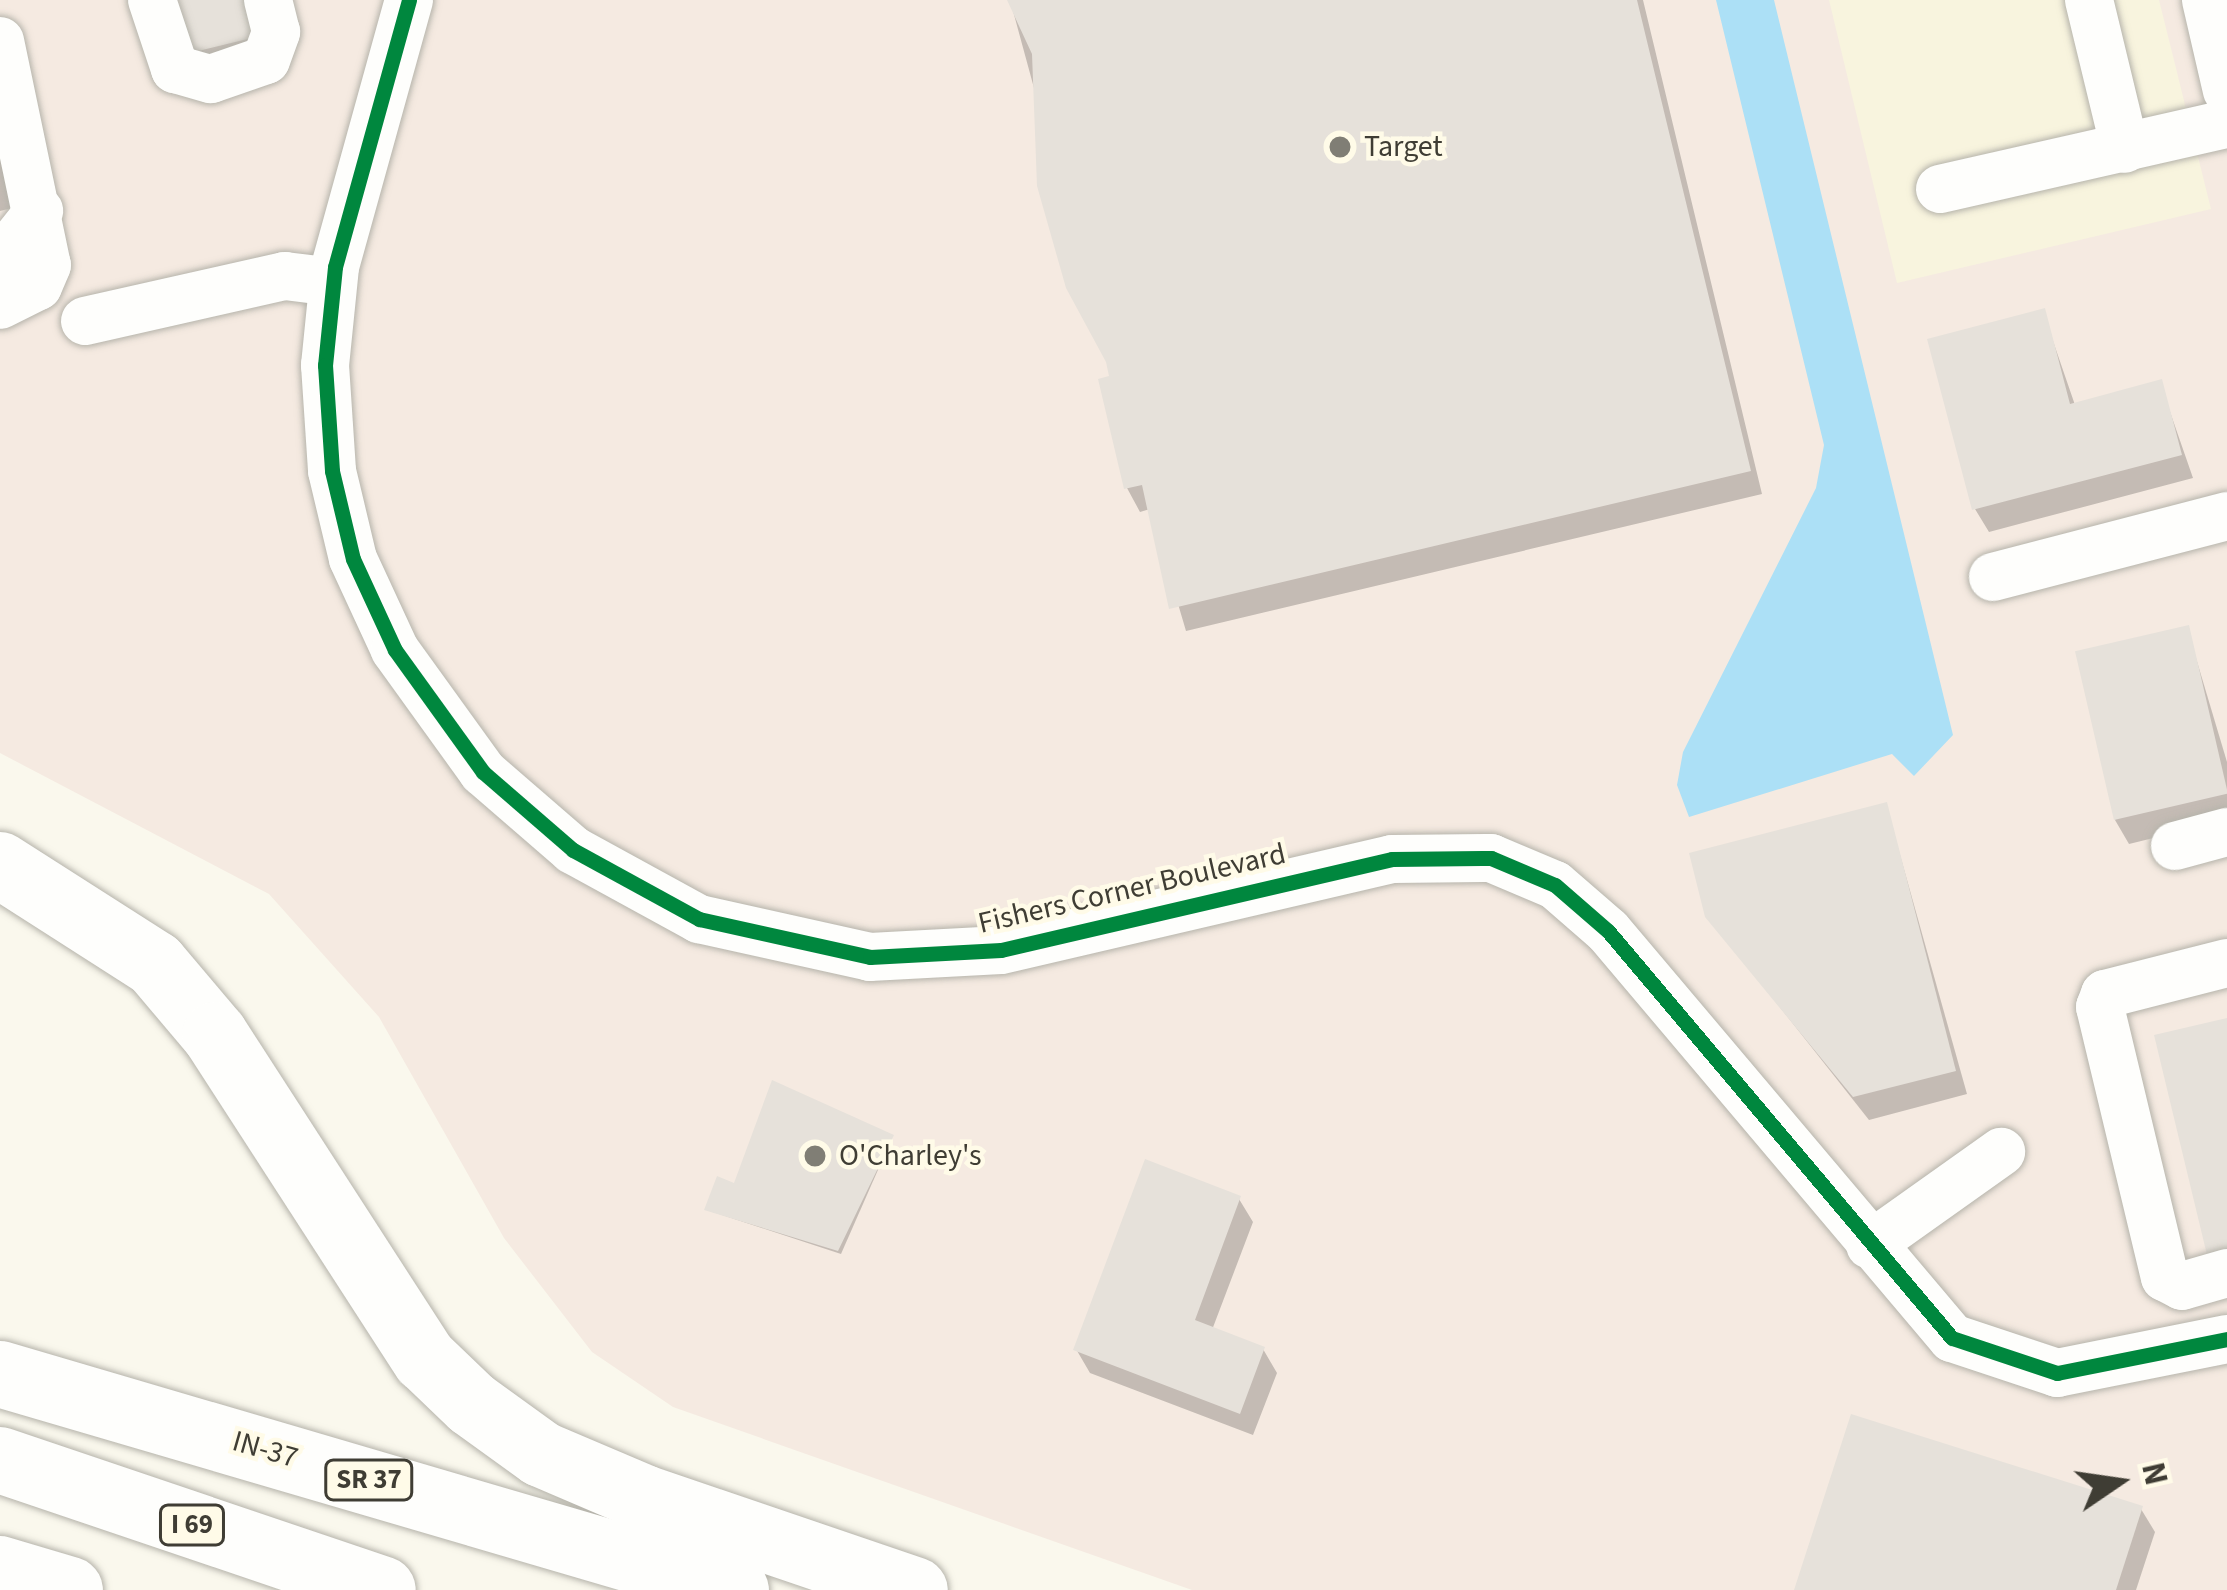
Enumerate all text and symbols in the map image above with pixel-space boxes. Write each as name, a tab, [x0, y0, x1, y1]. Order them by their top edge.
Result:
place label: Target	[1364, 129, 1443, 165]
marker: Target	[1327, 134, 1353, 160]
street label: Fishers Corner Boulevard	[975, 836, 1289, 942]
place label: O'Charley's	[839, 1138, 982, 1174]
marker: O'Charley's	[802, 1143, 828, 1169]
north arrow	[2059, 1422, 2179, 1542]
street label: IN-37	[228, 1424, 302, 1476]
text: N	[2129, 1458, 2180, 1490]
road number: SR 37	[324, 1459, 414, 1501]
road number: I 69	[156, 1504, 228, 1546]

